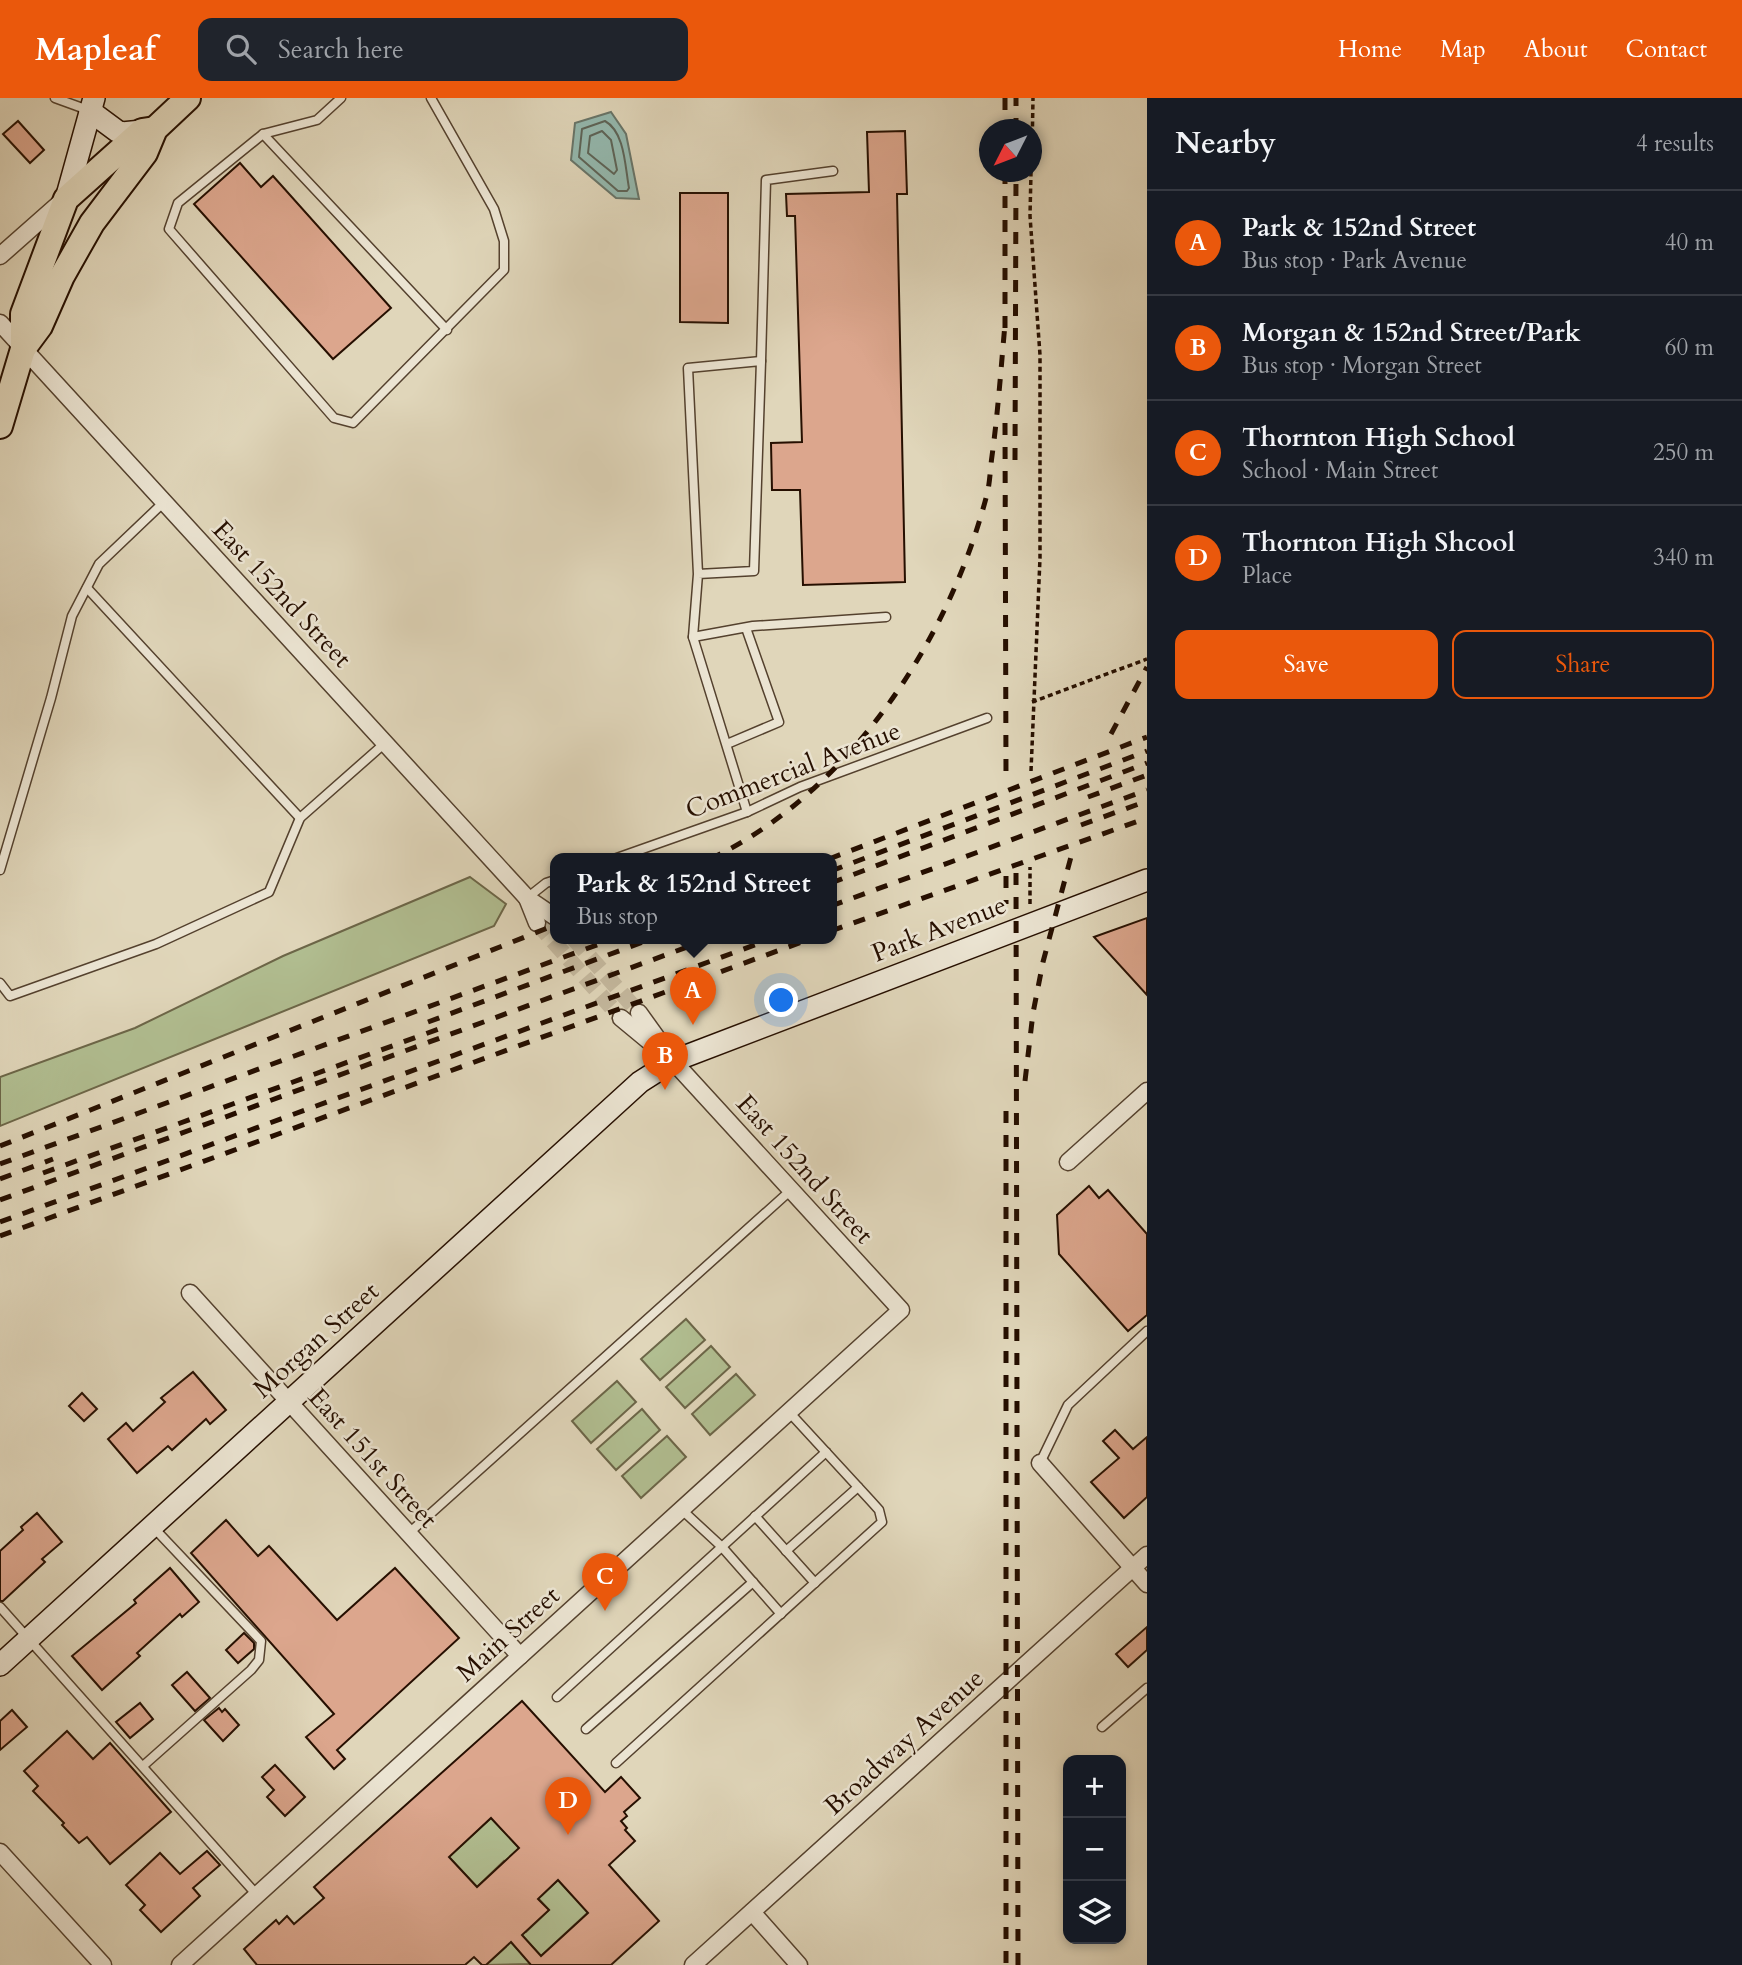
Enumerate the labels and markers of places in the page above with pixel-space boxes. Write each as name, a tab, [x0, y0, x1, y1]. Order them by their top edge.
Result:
pin: A	[670, 967, 716, 1025]
pin: B	[642, 1032, 688, 1090]
pin: C	[582, 1553, 628, 1611]
pin: D	[545, 1777, 591, 1835]

